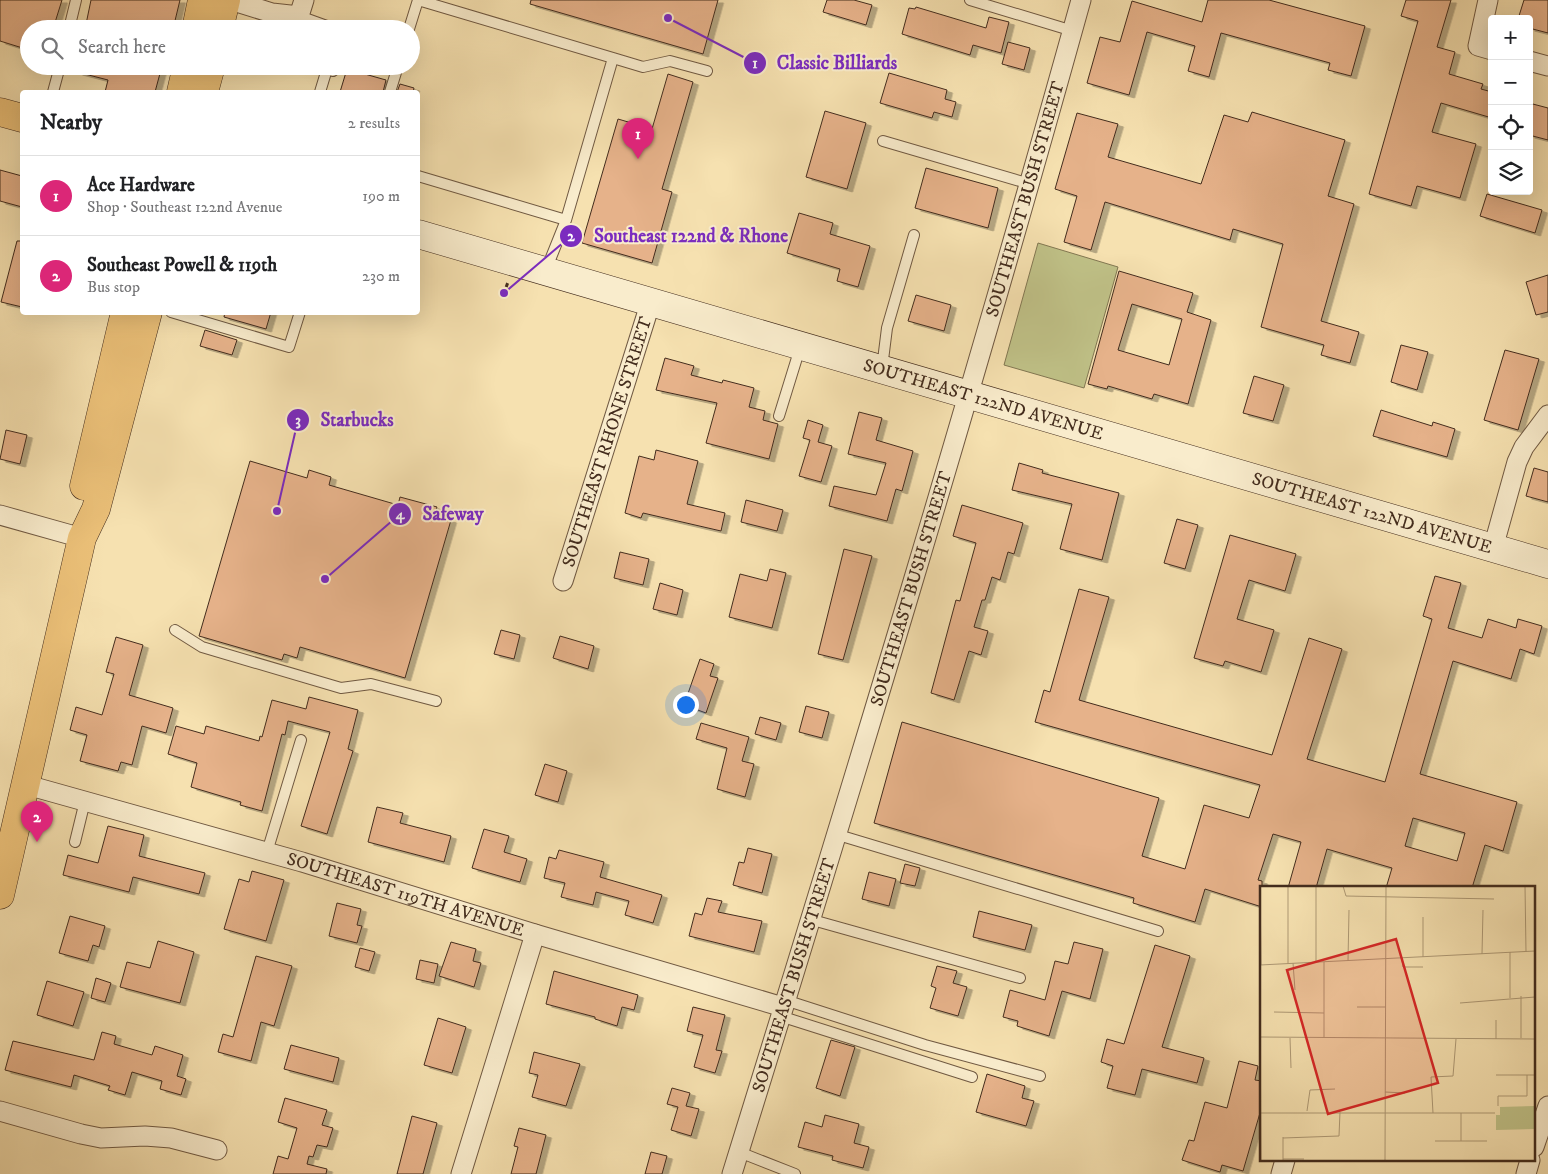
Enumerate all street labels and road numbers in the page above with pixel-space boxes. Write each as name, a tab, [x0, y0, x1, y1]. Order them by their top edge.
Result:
street label: SOUTHEAST BUSH STREET	[982, 79, 1070, 320]
street label: SOUTHEAST RHONE STREET	[558, 314, 657, 570]
street label: SOUTHEAST 122ND AVENUE	[861, 355, 1106, 446]
street label: SOUTHEAST 122ND AVENUE	[1249, 468, 1495, 559]
street label: SOUTHEAST BUSH STREET	[866, 469, 957, 709]
street label: SOUTHEAST 119TH AVENUE	[284, 848, 527, 942]
street label: SOUTHEAST BUSH STREET	[748, 855, 841, 1095]

